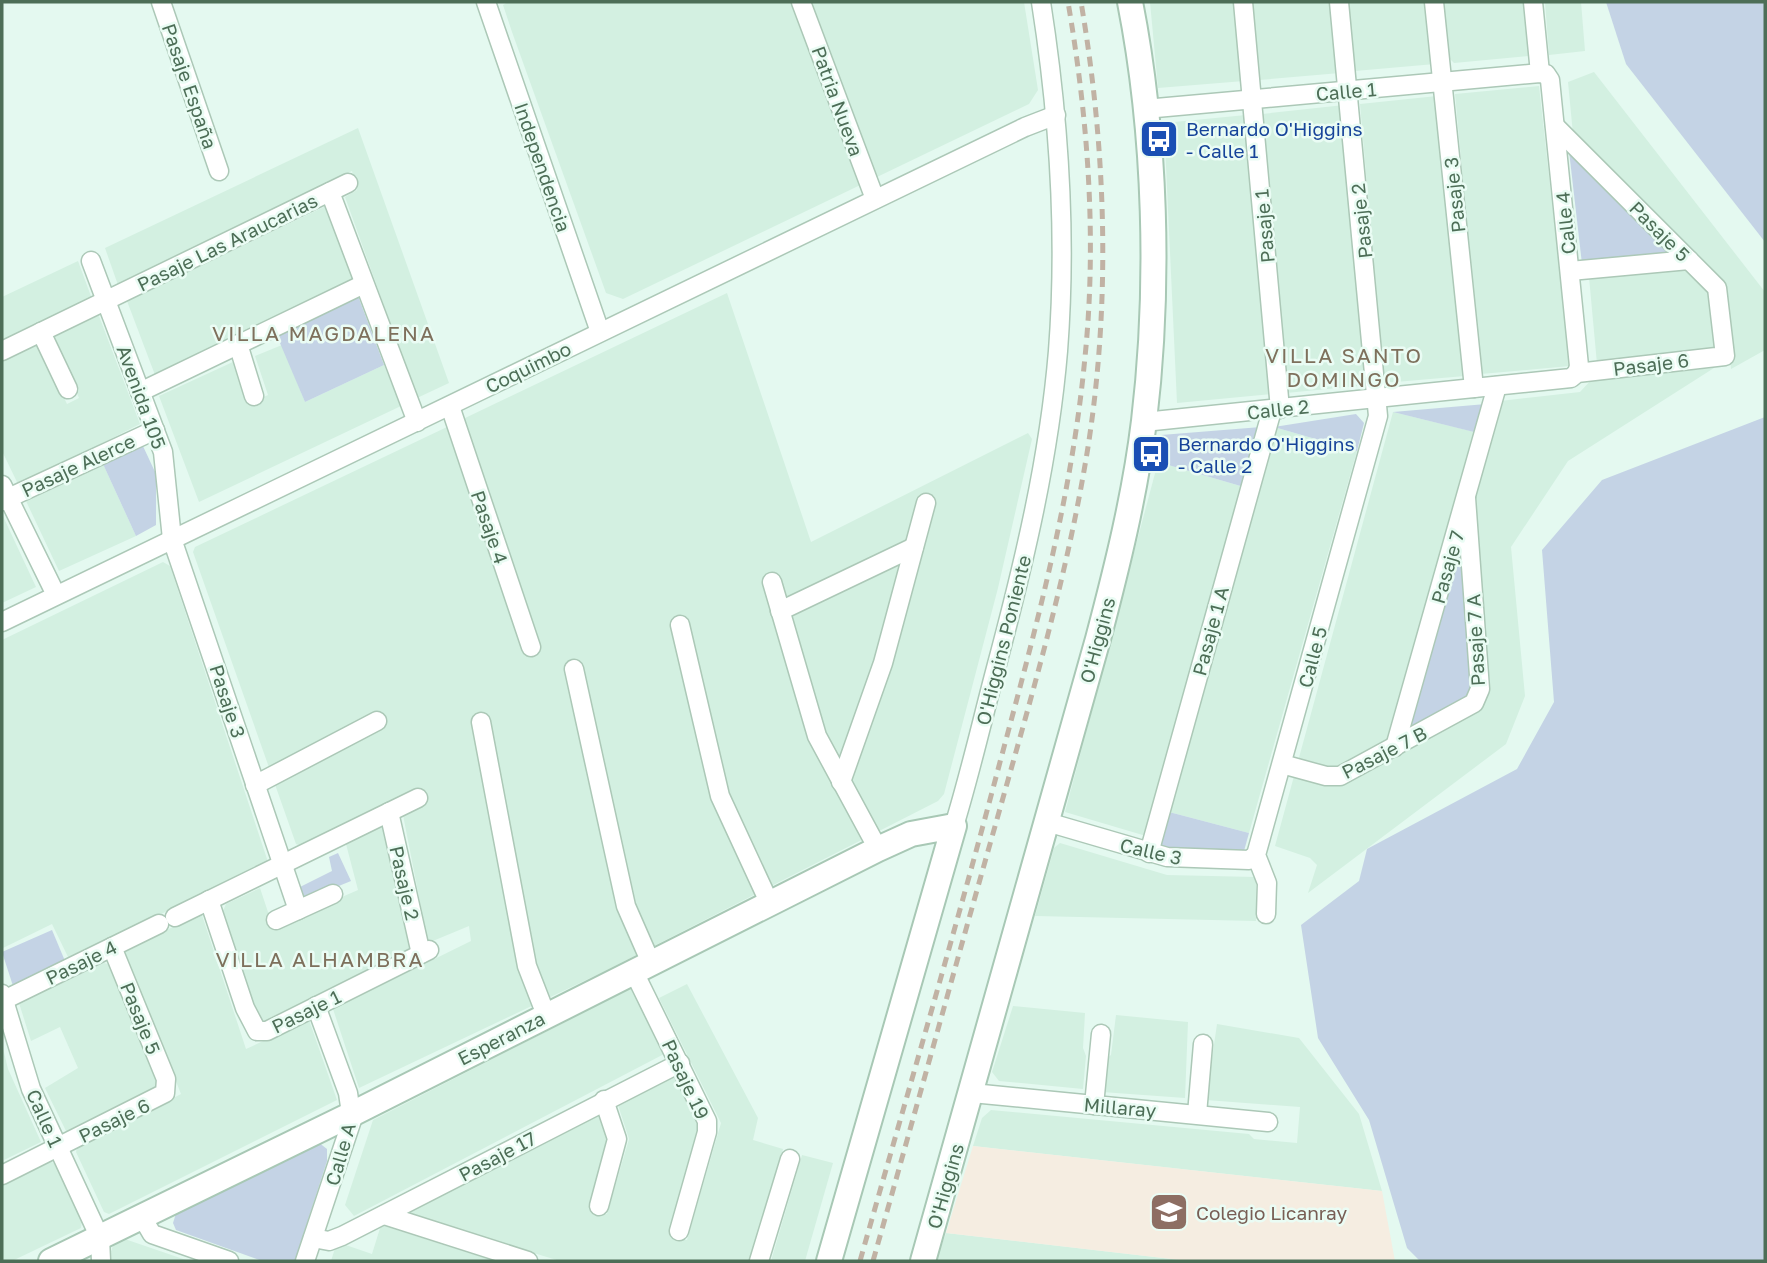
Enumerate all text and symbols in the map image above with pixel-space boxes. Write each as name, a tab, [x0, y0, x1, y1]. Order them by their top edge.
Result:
street label: Pasaje España	[158, 20, 222, 152]
street label: Patria Nueva	[807, 43, 869, 159]
street label: Calle 1	[1315, 77, 1377, 105]
street label: Independencia	[510, 99, 576, 235]
place label: Bernardo O'Higgins - Calle 1	[1186, 117, 1363, 162]
bus stop icon: Bernardo O'Higgins - Calle 1	[1138, 118, 1180, 160]
street label: Pasaje 3	[1439, 156, 1469, 234]
street label: Pasaje 2	[1346, 182, 1376, 260]
street label: Pasaje Las Araucarias	[133, 188, 321, 296]
street label: Pasaje 1	[1249, 188, 1279, 264]
street label: Calle 4	[1550, 190, 1580, 256]
street label: Pasaje 5	[1625, 196, 1695, 266]
district label: VILLA MAGDALENA	[212, 320, 436, 346]
street label: Coquimbo	[481, 336, 575, 398]
street label: Avenida 105	[113, 342, 171, 452]
district label: VILLA SANTO DOMINGO	[1265, 342, 1423, 392]
street label: Pasaje 6	[1612, 348, 1690, 380]
street label: Calle 2	[1246, 394, 1310, 424]
street label: Pasaje Alerce	[18, 429, 138, 501]
place label: Bernardo O'Higgins - Calle 2	[1178, 432, 1355, 477]
bus stop icon: Bernardo O'Higgins - Calle 2	[1130, 433, 1172, 475]
street label: Pasaje 4	[467, 487, 513, 567]
street label: Pasaje 7	[1426, 528, 1468, 606]
street label: O'Higgins Poniente	[971, 553, 1035, 727]
street label: Pasaje 1 A	[1187, 584, 1233, 678]
street label: Pasaje 7 A	[1461, 593, 1489, 687]
street label: O'Higgins	[1075, 595, 1119, 685]
street label: Calle 5	[1293, 624, 1331, 690]
street label: Pasaje 3	[205, 661, 251, 741]
street label: Pasaje 7 B	[1338, 721, 1430, 783]
street label: Calle 3	[1118, 833, 1184, 869]
street label: Pasaje 2	[385, 844, 425, 922]
street label: Pasaje 4	[42, 935, 120, 989]
district label: VILLA ALHAMBRA	[215, 946, 425, 972]
street label: Pasaje 5	[116, 979, 166, 1057]
street label: Pasaje 1	[268, 984, 344, 1038]
street label: Esperanza	[454, 1006, 548, 1070]
street label: Pasaje 19	[658, 1035, 714, 1123]
street label: Calle 1	[22, 1086, 68, 1150]
street label: Millaray	[1083, 1092, 1157, 1122]
street label: Pasaje 6	[75, 1093, 153, 1147]
street label: Calle A	[320, 1120, 360, 1188]
street label: Pasaje 17	[455, 1126, 539, 1186]
street label: O'Higgins	[922, 1141, 968, 1231]
school or university icon: Colegio Licanray	[1148, 1191, 1190, 1233]
place label: Colegio Licanray	[1196, 1201, 1347, 1224]

